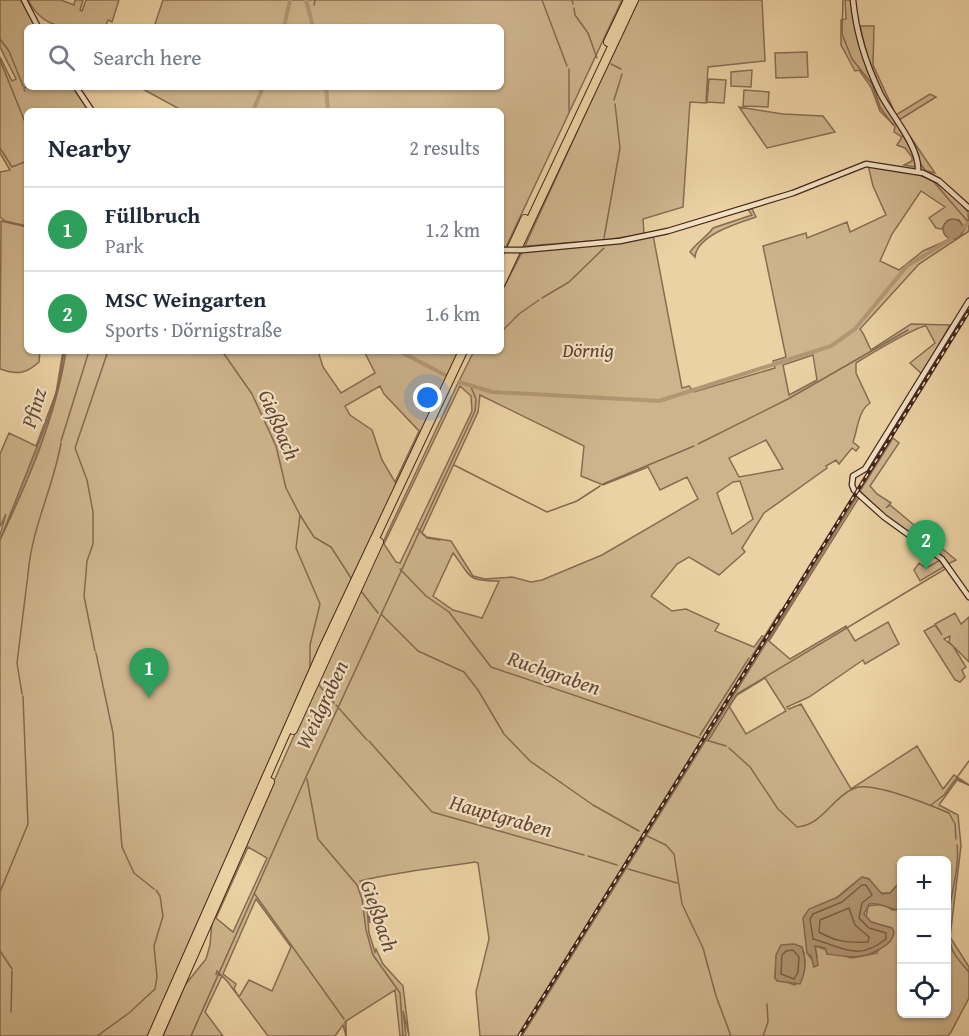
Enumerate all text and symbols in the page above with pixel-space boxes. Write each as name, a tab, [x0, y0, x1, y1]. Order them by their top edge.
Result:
search box	[24, 24, 504, 90]
icon: search	[45, 41, 78, 74]
text: Search here	[93, 41, 202, 73]
text: Nearby	[48, 128, 131, 167]
text: 2 results	[409, 133, 480, 162]
text: Füllbruch	[105, 199, 200, 231]
text: 1	[62, 215, 73, 244]
text: 1.2 km	[425, 215, 480, 244]
text: Park	[105, 231, 144, 260]
text: MSC Weingarten	[105, 283, 266, 315]
text: 2	[62, 299, 73, 328]
text: 1.6 km	[425, 299, 480, 328]
text: Sports · Dörnigstraße	[105, 315, 282, 344]
park label: Dörnig	[561, 335, 614, 364]
your location	[413, 383, 442, 412]
water label: Pfinz	[13, 384, 54, 433]
water label: Gießbach	[251, 385, 308, 465]
pin: 2	[906, 520, 946, 570]
water label: Ruchgraben	[503, 642, 605, 703]
pin: 1	[130, 648, 168, 698]
water label: Weidgraben	[287, 655, 356, 754]
water label: Hauptgraben	[445, 786, 557, 845]
map controls	[897, 856, 951, 1018]
button: +	[897, 856, 951, 910]
water label: Gießbach	[353, 876, 406, 956]
button: −	[897, 910, 951, 964]
button: locate	[897, 964, 951, 1018]

